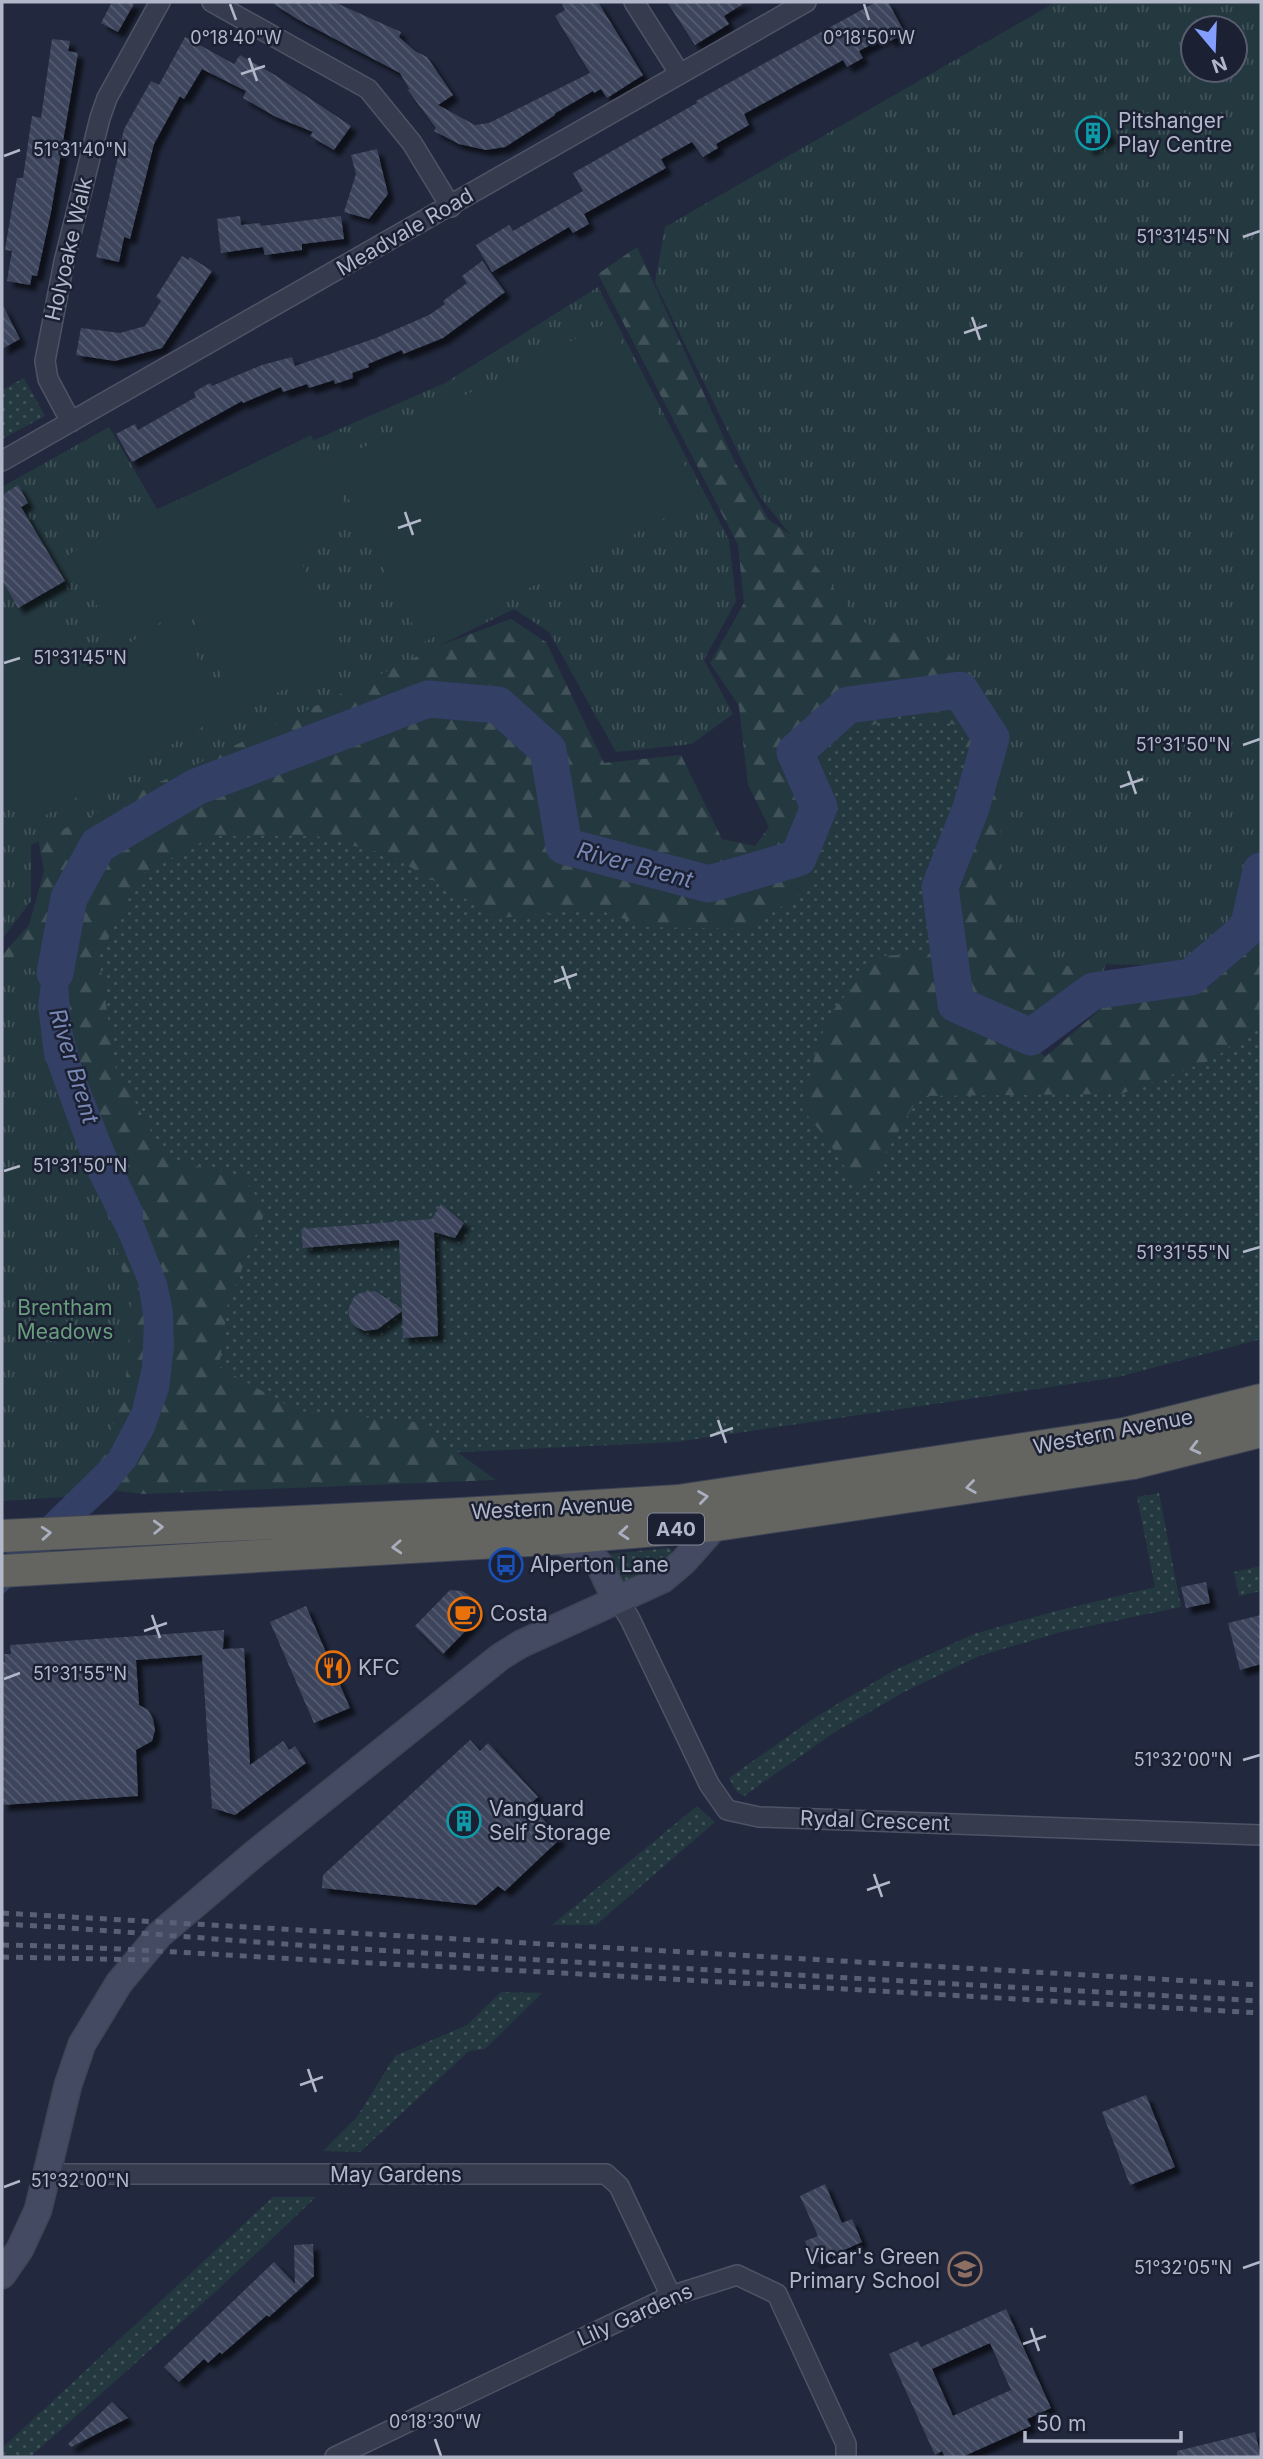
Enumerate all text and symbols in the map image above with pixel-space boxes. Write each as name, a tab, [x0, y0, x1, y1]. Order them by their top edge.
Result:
north arrow	[1179, 14, 1249, 84]
text: 0°18'40"W	[190, 27, 282, 48]
text: 0°18'50"W	[823, 27, 915, 48]
text: N	[1209, 51, 1230, 78]
place label: Pitshanger Play Centre	[1118, 108, 1232, 157]
building icon: Pitshanger Play Centre	[1074, 114, 1112, 152]
text: 51°31'40"N	[33, 139, 127, 160]
street label: Holyoake Walk	[40, 174, 97, 323]
street label: Meadvale Road	[332, 182, 477, 281]
text: 51°31'45"N	[1136, 226, 1230, 247]
text: 51°31'45"N	[33, 647, 127, 668]
text: 51°31'50"N	[1136, 734, 1230, 755]
water label: River Brent	[574, 836, 697, 894]
water label: River Brent	[43, 1005, 105, 1127]
text: 51°31'50"N	[33, 1155, 127, 1176]
text: 51°31'55"N	[1136, 1242, 1230, 1263]
park label: Brentham Meadows	[17, 1295, 113, 1344]
street label: Western Avenue	[1031, 1404, 1195, 1459]
one-way arrow	[1189, 1440, 1201, 1454]
one-way arrow	[965, 1479, 977, 1494]
one-way arrow	[697, 1490, 709, 1505]
street label: Western Avenue	[470, 1491, 634, 1524]
road number: A40	[648, 1513, 704, 1544]
one-way arrow	[153, 1520, 164, 1535]
one-way arrow	[618, 1525, 629, 1540]
one-way arrow	[41, 1526, 52, 1541]
one-way arrow	[391, 1540, 402, 1555]
bus stop icon: Alperton Lane	[487, 1546, 525, 1584]
place label: Alperton Lane	[530, 1552, 669, 1577]
cafe icon: Costa	[446, 1595, 484, 1633]
place label: Costa	[490, 1601, 548, 1626]
restaurant icon: KFC	[314, 1649, 352, 1687]
place label: KFC	[358, 1655, 400, 1680]
text: 51°31'55"N	[33, 1663, 127, 1684]
text: 51°32'00"N	[1134, 1749, 1232, 1770]
place label: Vanguard Self Storage	[489, 1796, 611, 1845]
building icon: Vanguard Self Storage	[445, 1802, 483, 1840]
street label: Rydal Crescent	[799, 1805, 951, 1836]
street label: May Gardens	[330, 2162, 462, 2187]
text: 51°32'00"N	[31, 2170, 129, 2191]
place label: Vicar's Green Primary School	[789, 2244, 940, 2293]
school or university icon: Vicar's Green Primary School	[946, 2250, 984, 2288]
text: 51°32'05"N	[1134, 2257, 1232, 2278]
street label: Lily Gardens	[573, 2278, 696, 2351]
scale bar	[1025, 2400, 1181, 2444]
text: 0°18'30"W	[389, 2411, 481, 2432]
text: 50 m	[1036, 2411, 1086, 2436]

